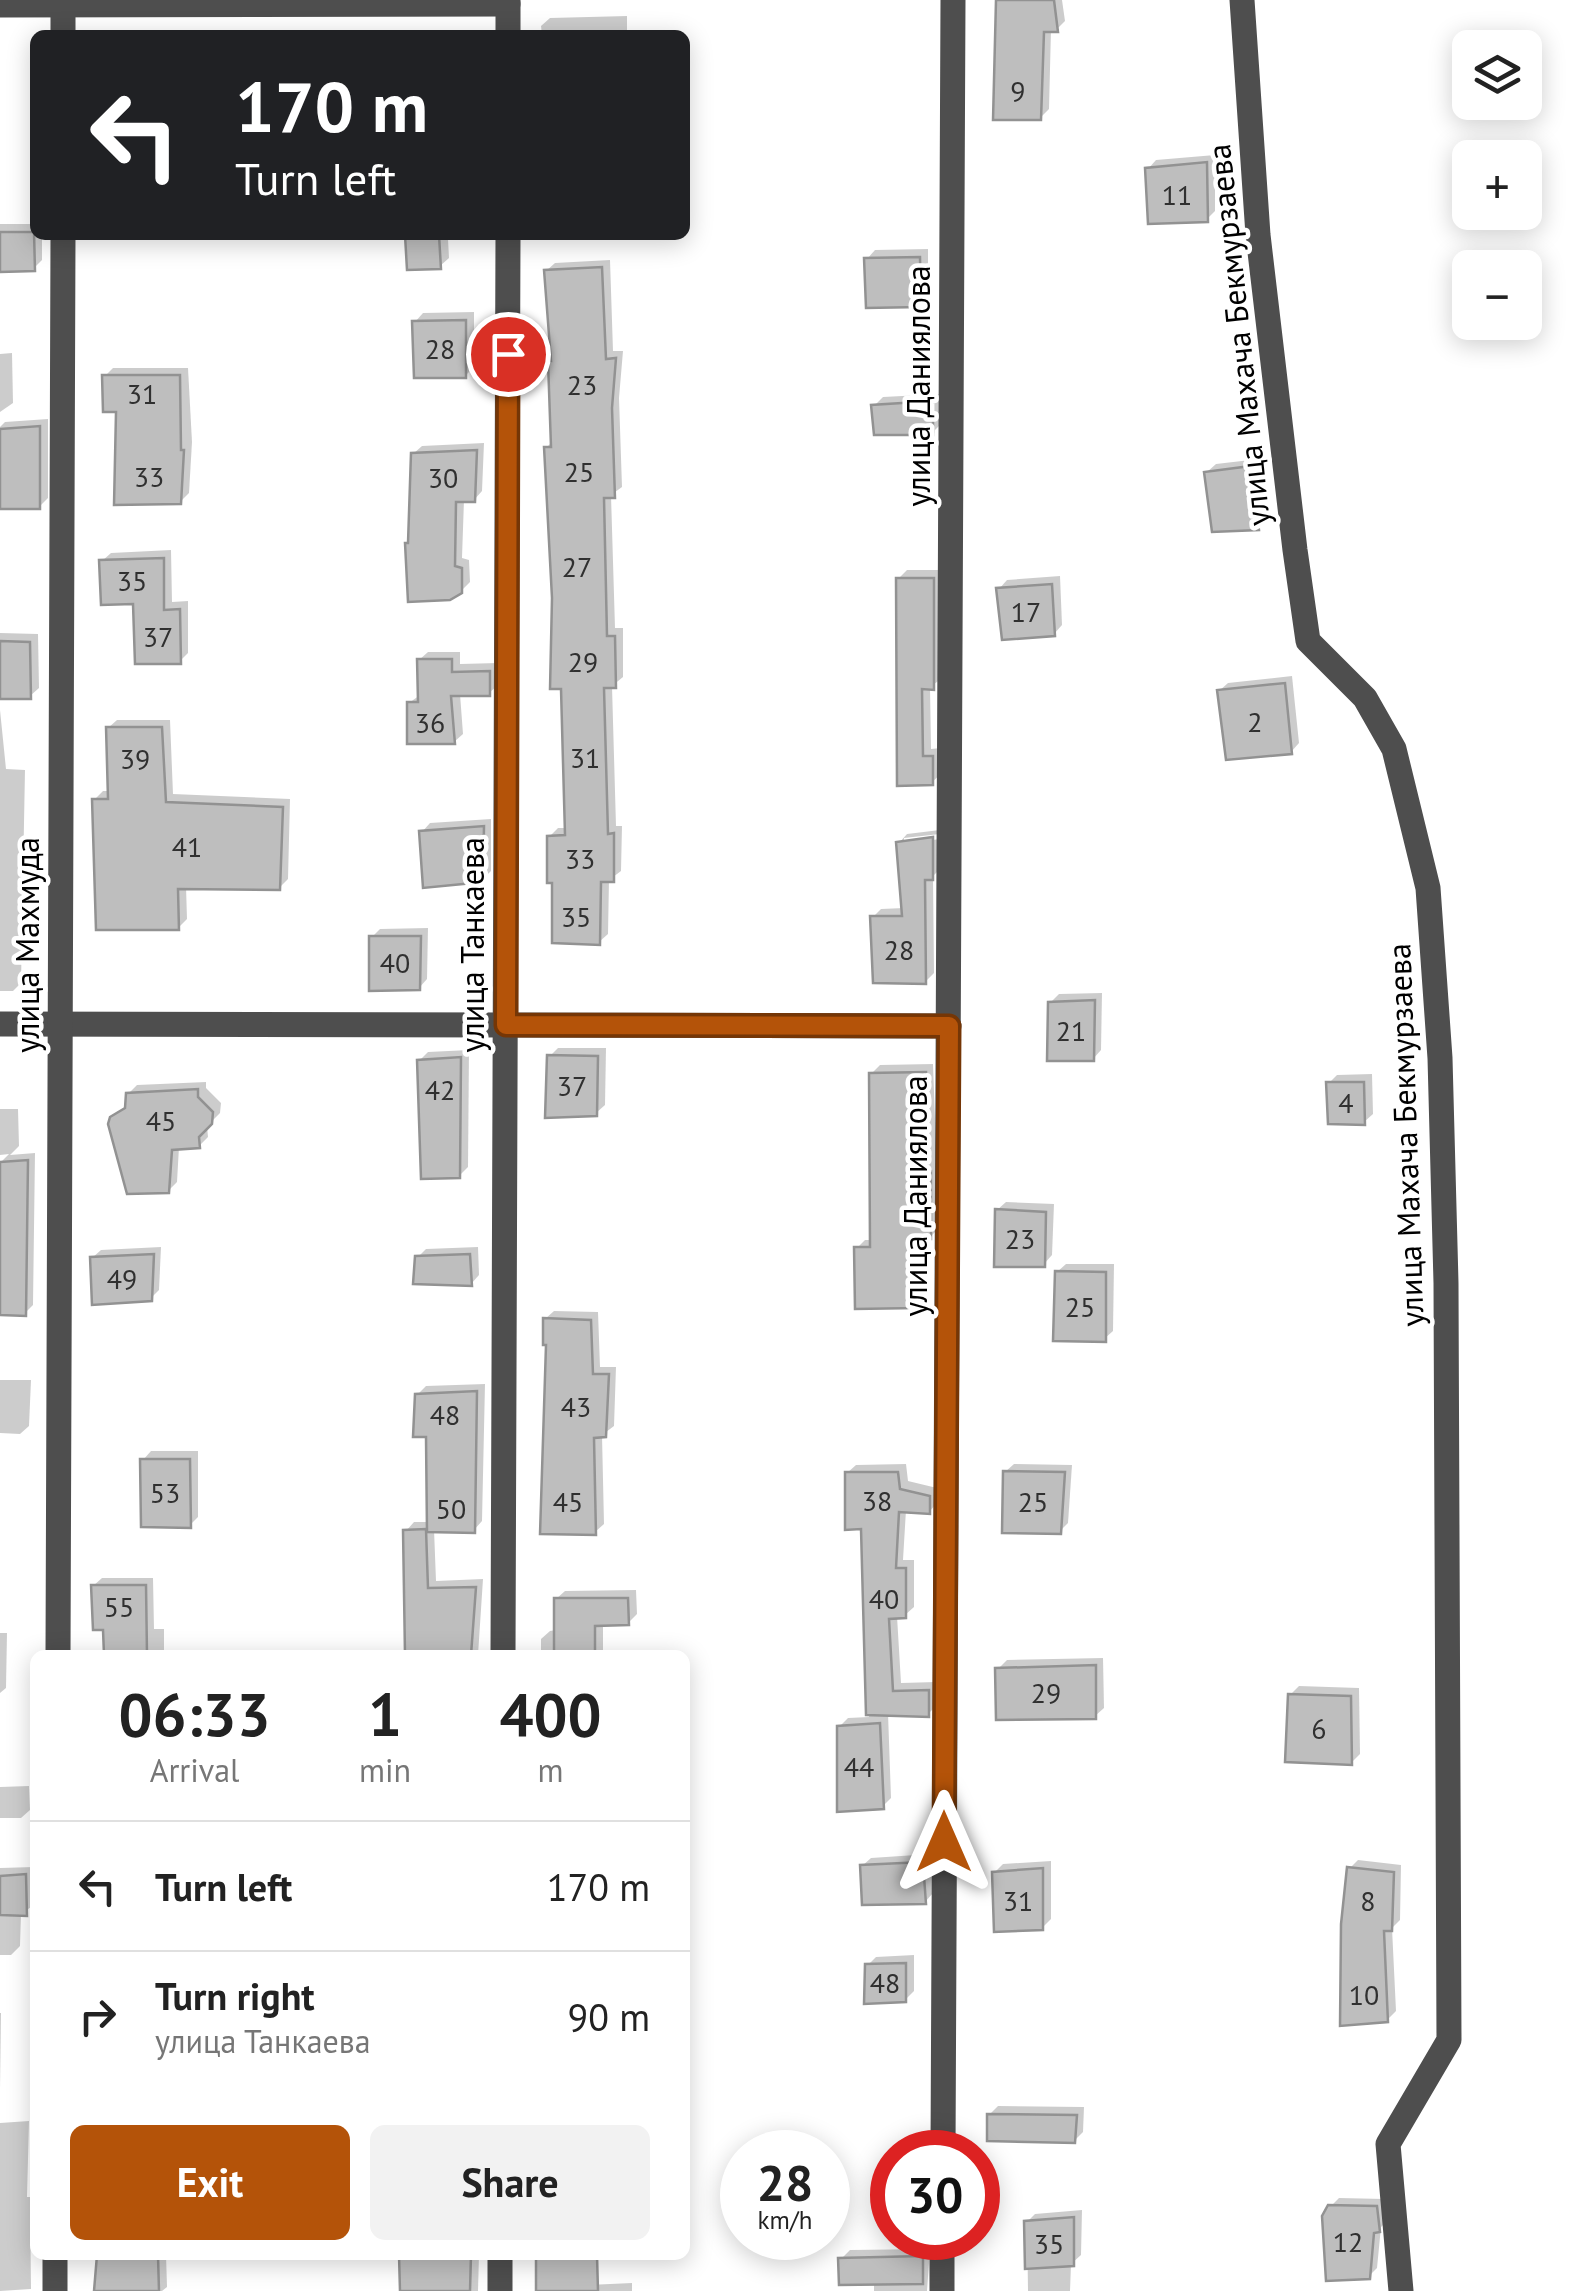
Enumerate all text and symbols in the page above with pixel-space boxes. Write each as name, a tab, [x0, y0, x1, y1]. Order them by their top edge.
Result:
map controls	[1452, 30, 1542, 340]
button: layers	[1452, 30, 1542, 120]
text: 170 m	[235, 61, 428, 151]
icon: left	[70, 70, 200, 200]
house number: 9	[1010, 72, 1026, 109]
button: +	[1452, 140, 1542, 230]
street label: улица Махача Бекмурзаева	[1197, 142, 1279, 528]
text: Turn left	[235, 149, 396, 207]
house number: 11	[1162, 176, 1192, 213]
button: −	[1452, 250, 1542, 340]
street label: улица Даниялова	[897, 265, 939, 507]
pin	[466, 312, 551, 397]
icon: arrive	[481, 327, 536, 382]
house number: 28	[425, 330, 455, 367]
house number: 23	[567, 366, 597, 403]
house number: 31	[127, 375, 157, 412]
house number: 25	[564, 453, 594, 490]
house number: 33	[134, 458, 164, 495]
house number: 30	[428, 459, 458, 496]
house number: 27	[562, 548, 592, 585]
house number: 35	[117, 562, 147, 599]
house number: 17	[1011, 593, 1041, 630]
house number: 37	[143, 618, 173, 655]
house number: 29	[568, 643, 598, 680]
house number: 2	[1247, 703, 1263, 740]
house number: 36	[415, 704, 445, 741]
house number: 31	[570, 739, 600, 776]
house number: 39	[120, 740, 150, 777]
house number: 41	[172, 828, 202, 865]
street label: улица Махмуда	[6, 837, 48, 1053]
street label: улица Танкаева	[451, 837, 493, 1053]
house number: 33	[565, 840, 595, 877]
house number: 35	[561, 898, 591, 935]
house number: 28	[884, 931, 914, 968]
street label: улица Махача Бекмурзаева	[1377, 943, 1433, 1328]
house number: 40	[380, 944, 410, 981]
house number: 21	[1056, 1012, 1086, 1049]
house number: 37	[557, 1067, 587, 1104]
house number: 42	[425, 1071, 455, 1108]
street label: улица Даниялова	[894, 1075, 936, 1317]
house number: 4	[1338, 1084, 1354, 1121]
house number: 45	[146, 1102, 176, 1139]
house number: 23	[1005, 1220, 1035, 1257]
house number: 49	[107, 1260, 137, 1297]
house number: 25	[1065, 1288, 1095, 1325]
house number: 43	[561, 1388, 591, 1425]
house number: 48	[430, 1396, 460, 1433]
house number: 53	[150, 1474, 180, 1511]
house number: 38	[862, 1482, 892, 1519]
house number: 45	[553, 1483, 583, 1520]
house number: 25	[1018, 1483, 1048, 1520]
house number: 50	[436, 1490, 466, 1527]
house number: 40	[869, 1580, 899, 1617]
house number: 55	[104, 1588, 134, 1625]
house number: 29	[1031, 1674, 1061, 1711]
text: 06:33	[118, 1675, 271, 1753]
text: 1	[368, 1675, 402, 1753]
text: 400	[500, 1675, 602, 1753]
house number: 6	[1311, 1710, 1327, 1747]
house number: 44	[844, 1748, 874, 1785]
text: Arrival	[150, 1749, 239, 1791]
text: min	[359, 1749, 411, 1791]
text: m	[538, 1749, 564, 1791]
position arrow	[892, 1790, 996, 1894]
icon: left	[70, 1859, 125, 1914]
text: Turn left	[155, 1862, 292, 1911]
text: 170 m	[547, 1862, 650, 1911]
house number: 31	[1003, 1882, 1033, 1919]
house number: 8	[1360, 1882, 1376, 1919]
house number: 48	[870, 1964, 900, 2001]
text: Turn right	[155, 1971, 315, 2020]
house number: 10	[1349, 1976, 1379, 2013]
icon: right	[70, 1989, 125, 2044]
text: 90 m	[568, 1992, 650, 2041]
text: улица Танкаева	[155, 2020, 371, 2062]
button: Exit	[70, 2125, 350, 2240]
button: Share	[370, 2125, 650, 2240]
speed limit sign: 30	[870, 2130, 1000, 2260]
text: 28	[757, 2150, 813, 2215]
text: km/h	[758, 2204, 812, 2236]
house number: 12	[1333, 2223, 1363, 2260]
house number: 35	[1034, 2225, 1064, 2262]

